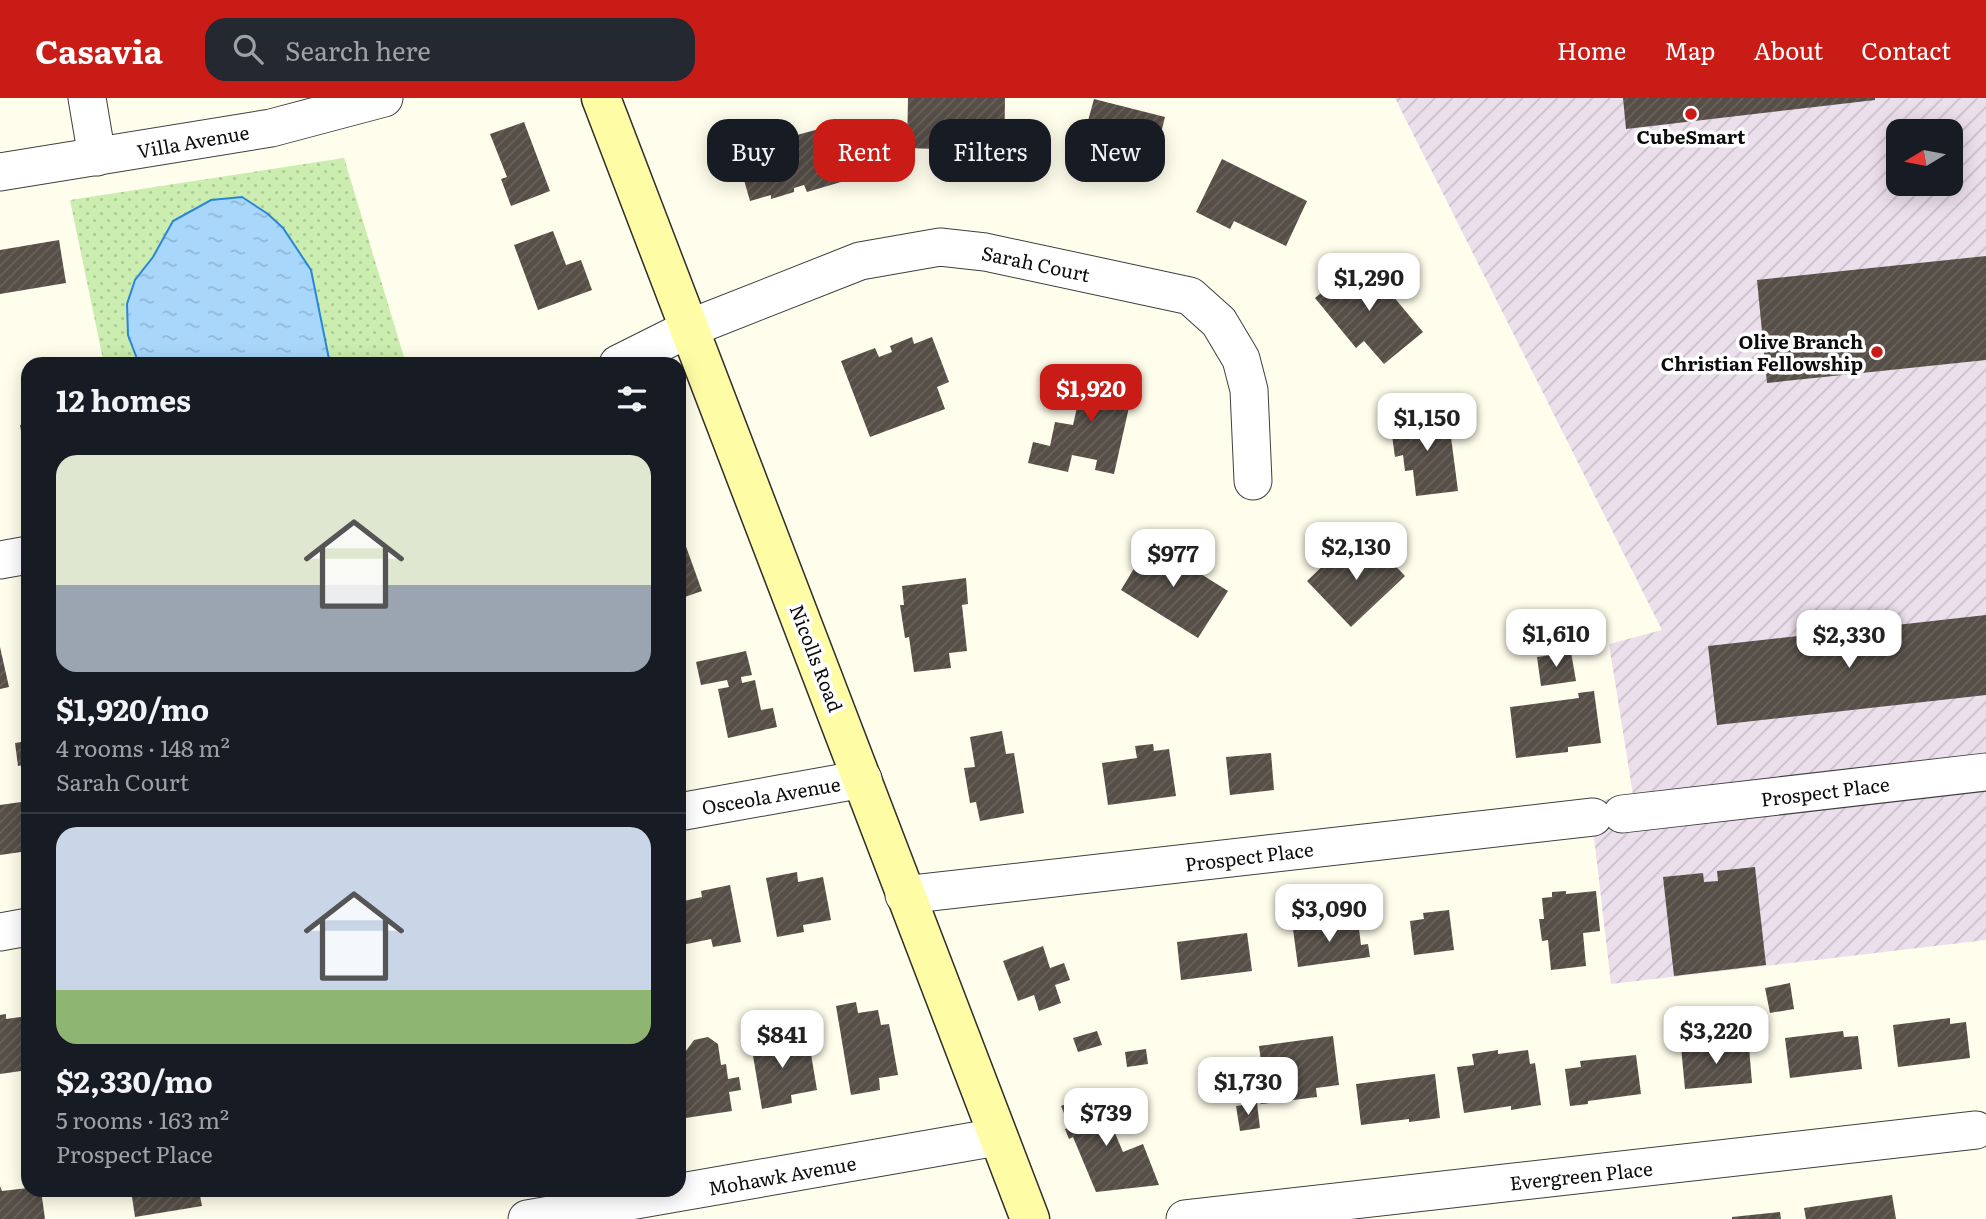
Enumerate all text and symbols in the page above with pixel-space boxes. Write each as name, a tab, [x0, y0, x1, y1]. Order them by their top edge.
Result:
search box	[205, 18, 695, 81]
text: Casavia	[35, 25, 163, 74]
icon: search	[229, 30, 267, 68]
text: Search here	[285, 30, 431, 69]
text: Home	[1557, 32, 1626, 67]
text: Map	[1664, 32, 1715, 67]
text: About	[1753, 32, 1823, 67]
text: Contact	[1861, 32, 1951, 67]
marker: CubeSmart	[1683, 106, 1699, 122]
street label: Villa Avenue	[135, 117, 251, 165]
chip: Buy	[707, 119, 799, 182]
chip: Rent	[813, 119, 915, 182]
chip: Filters	[929, 119, 1051, 182]
chip: New	[1065, 119, 1165, 182]
north arrow	[1886, 119, 1964, 196]
map controls	[1886, 119, 1963, 196]
place label: CubeSmart	[1637, 122, 1746, 150]
street label: Sarah Court	[979, 238, 1093, 288]
pin: $1,290	[1312, 254, 1426, 313]
text: $1,290	[1334, 259, 1404, 293]
place label: Olive Branch Christian Fellowship	[1661, 327, 1863, 377]
marker: Olive Branch Christian Fellowship	[1869, 344, 1885, 360]
pin: $1,920	[1034, 364, 1148, 424]
text: $1,920	[1056, 370, 1126, 404]
text: 12 homes	[56, 377, 191, 421]
icon: filters	[613, 380, 651, 418]
pin: $1,150	[1370, 394, 1484, 453]
text: $1,150	[1394, 399, 1460, 433]
icon: home	[291, 501, 417, 627]
pin: $2,130	[1299, 522, 1413, 582]
text: $2,130	[1321, 528, 1391, 562]
pin: $977	[1132, 530, 1214, 589]
text: $977	[1147, 535, 1199, 569]
street label: Nicolls Road	[784, 600, 850, 716]
pin: $1,610	[1499, 610, 1613, 669]
pin: $2,330	[1792, 610, 1906, 670]
text: $1,610	[1522, 615, 1590, 649]
text: $2,330	[1813, 616, 1885, 650]
text: $1,920/mo	[56, 686, 209, 730]
text: 4 rooms · 148 m²	[56, 730, 230, 764]
text: Sarah Court	[56, 764, 189, 798]
street label: Osceola Avenue	[700, 769, 843, 821]
street label: Prospect Place	[1759, 769, 1891, 813]
street label: Prospect Place	[1183, 834, 1315, 878]
icon: home	[291, 873, 417, 999]
pin: $3,090	[1272, 884, 1386, 944]
text: $3,090	[1291, 890, 1367, 924]
pin: $3,220	[1659, 1006, 1773, 1066]
pin: $841	[741, 1010, 823, 1070]
text: $3,220	[1680, 1012, 1752, 1046]
text: $841	[757, 1016, 807, 1050]
text: $2,330/mo	[56, 1058, 213, 1102]
pin: $1,730	[1191, 1058, 1305, 1117]
text: $1,730	[1214, 1063, 1282, 1097]
pin: $739	[1065, 1088, 1147, 1148]
text: $739	[1080, 1094, 1132, 1128]
text: 5 rooms · 163 m²	[56, 1102, 229, 1136]
text: Prospect Place	[56, 1136, 213, 1170]
street label: Mohawk Avenue	[706, 1148, 858, 1202]
street label: Evergreen Place	[1508, 1154, 1654, 1196]

